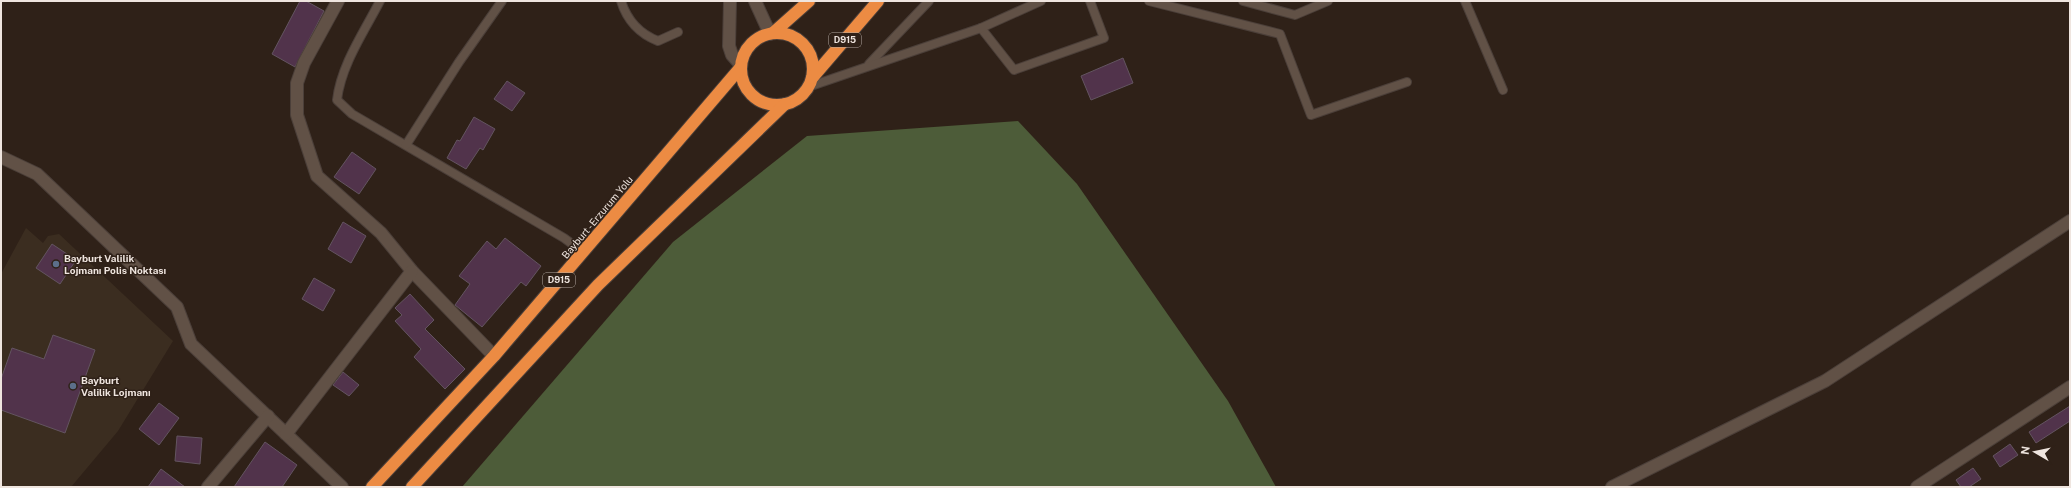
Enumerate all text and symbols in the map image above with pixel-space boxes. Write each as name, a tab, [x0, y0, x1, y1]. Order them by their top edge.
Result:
road number: D915	[829, 33, 861, 47]
street label: Bayburt - Erzurum Yolu	[559, 173, 635, 261]
place label: Bayburt Valilik Lojmanı Polis Noktası	[64, 252, 167, 276]
marker: Bayburt Valilik Lojmanı Polis Noktası	[51, 259, 61, 269]
road number: D915	[543, 273, 575, 287]
place label: Bayburt Valilik Lojmanı	[81, 374, 151, 398]
marker: Bayburt Valilik Lojmanı	[68, 381, 78, 391]
north arrow	[2015, 432, 2055, 472]
text: N	[2019, 445, 2032, 456]

